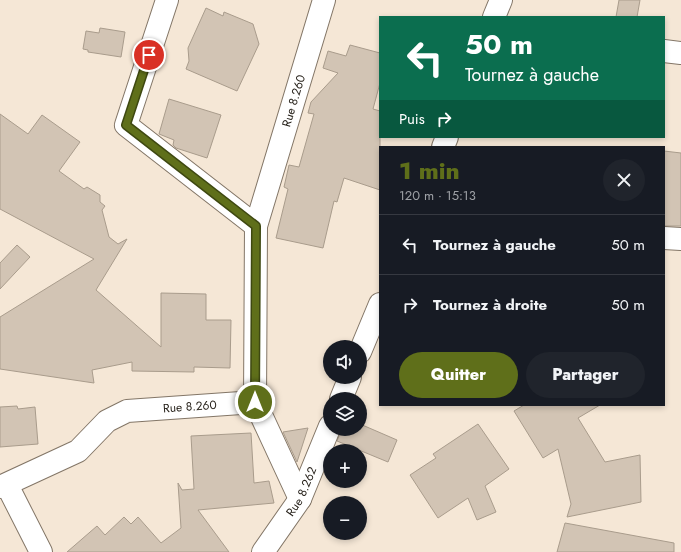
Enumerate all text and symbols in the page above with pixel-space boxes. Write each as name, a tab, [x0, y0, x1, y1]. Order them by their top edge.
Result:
text: 50 m	[465, 24, 533, 65]
icon: left	[399, 32, 451, 84]
pin	[132, 38, 166, 72]
icon: arrive	[138, 44, 160, 66]
text: Tournez à gauche	[465, 62, 599, 88]
street label: Rue 8.260	[277, 73, 310, 129]
text: Puis	[399, 108, 425, 130]
icon: right	[433, 108, 455, 130]
text: 1 min	[399, 153, 460, 188]
button: close	[603, 159, 645, 201]
text: 120 m · 15:13	[399, 186, 476, 205]
icon: left	[399, 234, 421, 256]
text: Tournez à gauche	[433, 234, 556, 256]
text: 50 m	[611, 234, 645, 256]
icon: right	[399, 294, 421, 316]
text: Tournez à droite	[433, 294, 547, 316]
text: 50 m	[611, 294, 645, 316]
map controls	[323, 340, 367, 540]
button: sound	[323, 340, 367, 384]
button: Quitter	[399, 352, 518, 398]
button: Partager	[526, 352, 645, 398]
position arrow	[234, 381, 276, 423]
button: layers	[323, 392, 367, 436]
street label: Rue 8.260	[162, 396, 217, 417]
button: +	[323, 444, 367, 488]
street label: Rue 8.262	[282, 464, 321, 520]
button: −	[323, 496, 367, 540]

